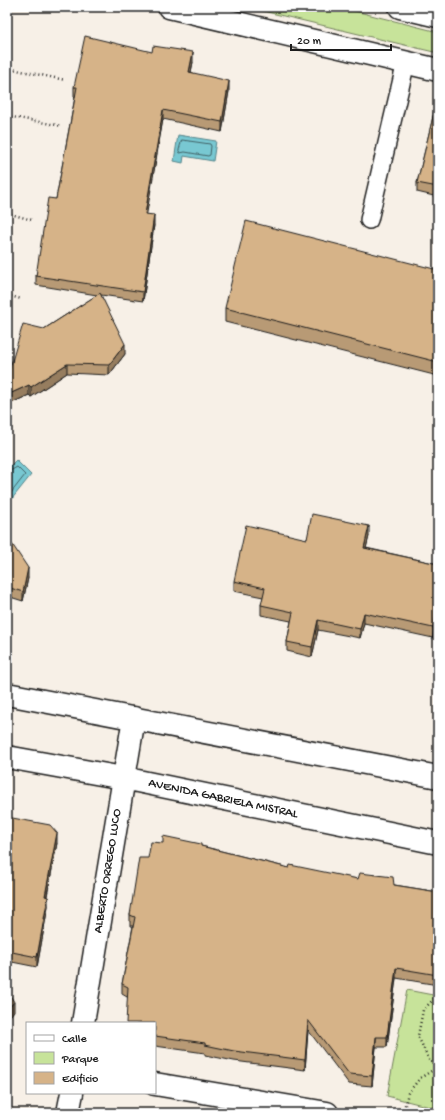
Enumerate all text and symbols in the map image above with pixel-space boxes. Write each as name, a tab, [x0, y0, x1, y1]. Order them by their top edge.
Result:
scale bar	[291, 26, 391, 52]
text: 20 m	[297, 35, 322, 49]
street label: AVENIDA GABRIELA MISTRAL	[147, 776, 300, 822]
street label: ALBERTO ORREGO LUCO	[91, 808, 125, 934]
legend	[26, 1022, 156, 1094]
text: Calle	[62, 1033, 87, 1047]
text: Parque	[61, 1053, 99, 1067]
text: Edificio	[62, 1073, 98, 1087]

